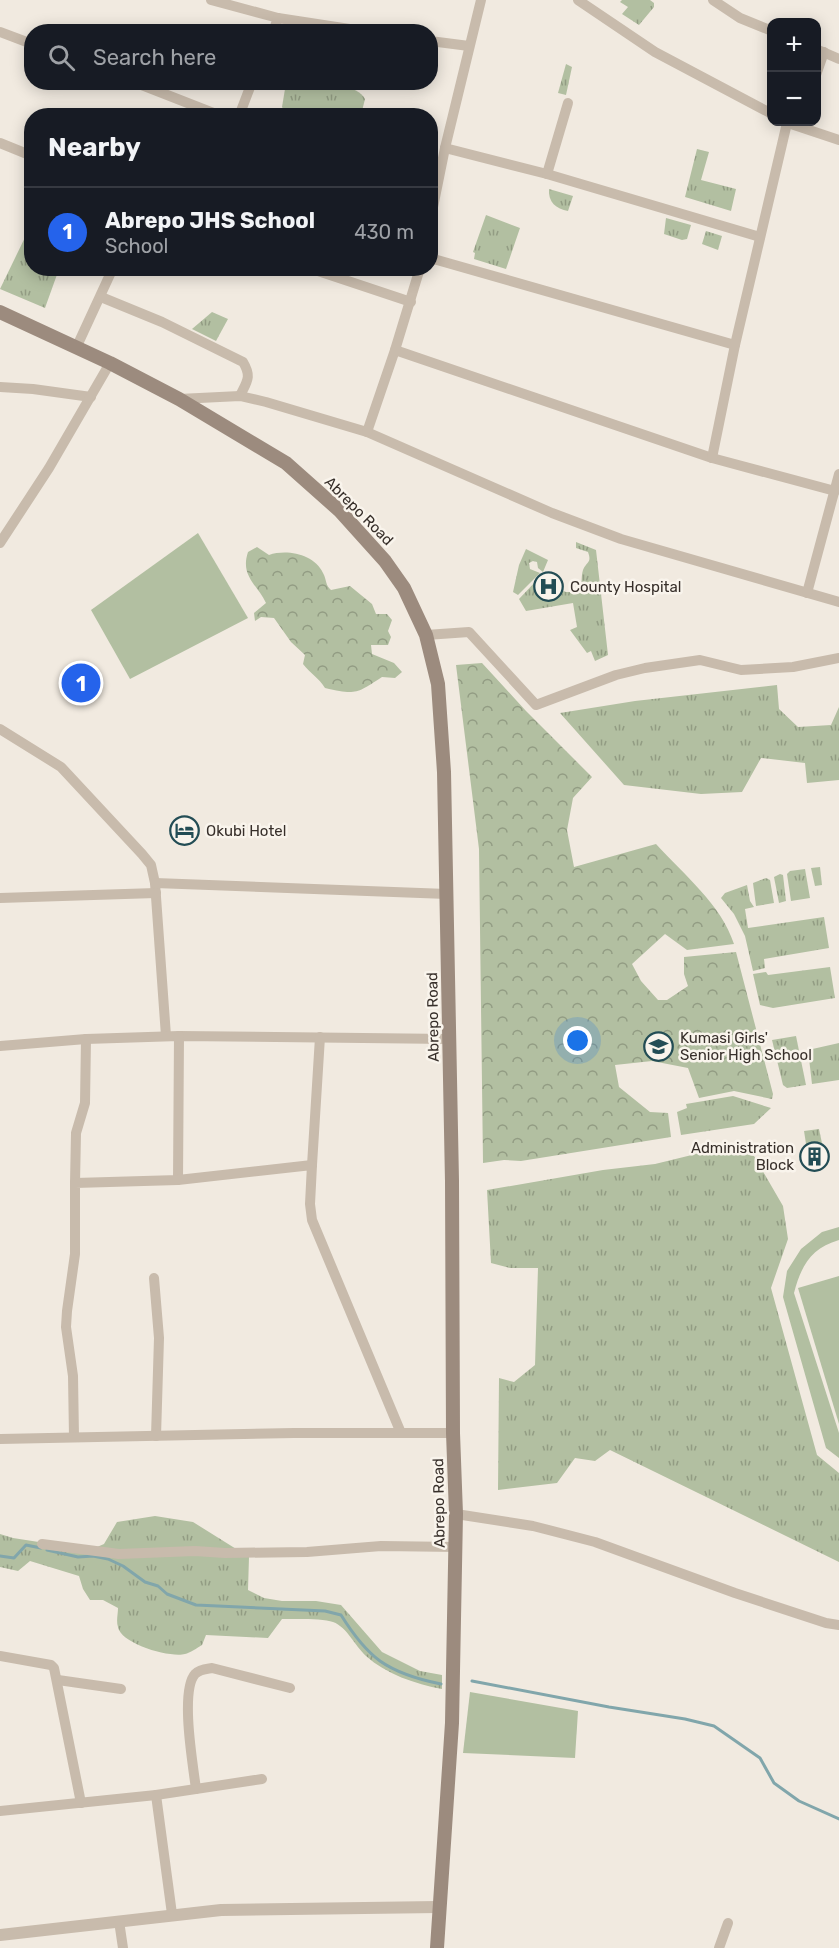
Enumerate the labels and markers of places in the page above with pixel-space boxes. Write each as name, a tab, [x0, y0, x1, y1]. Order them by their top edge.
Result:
hospital icon: County Hospital	[533, 571, 565, 603]
place label: County Hospital	[570, 578, 681, 596]
pin: 1	[62, 660, 100, 706]
hotel icon: Okubi Hotel	[169, 815, 201, 847]
place label: Okubi Hotel	[206, 822, 286, 840]
place label: Kumasi Girls' Senior High School	[680, 1029, 812, 1064]
school or university icon: Kumasi Girls' Senior High School	[643, 1031, 675, 1063]
place label: Administration Block	[691, 1139, 794, 1174]
building icon: Administration Block	[799, 1141, 831, 1173]

